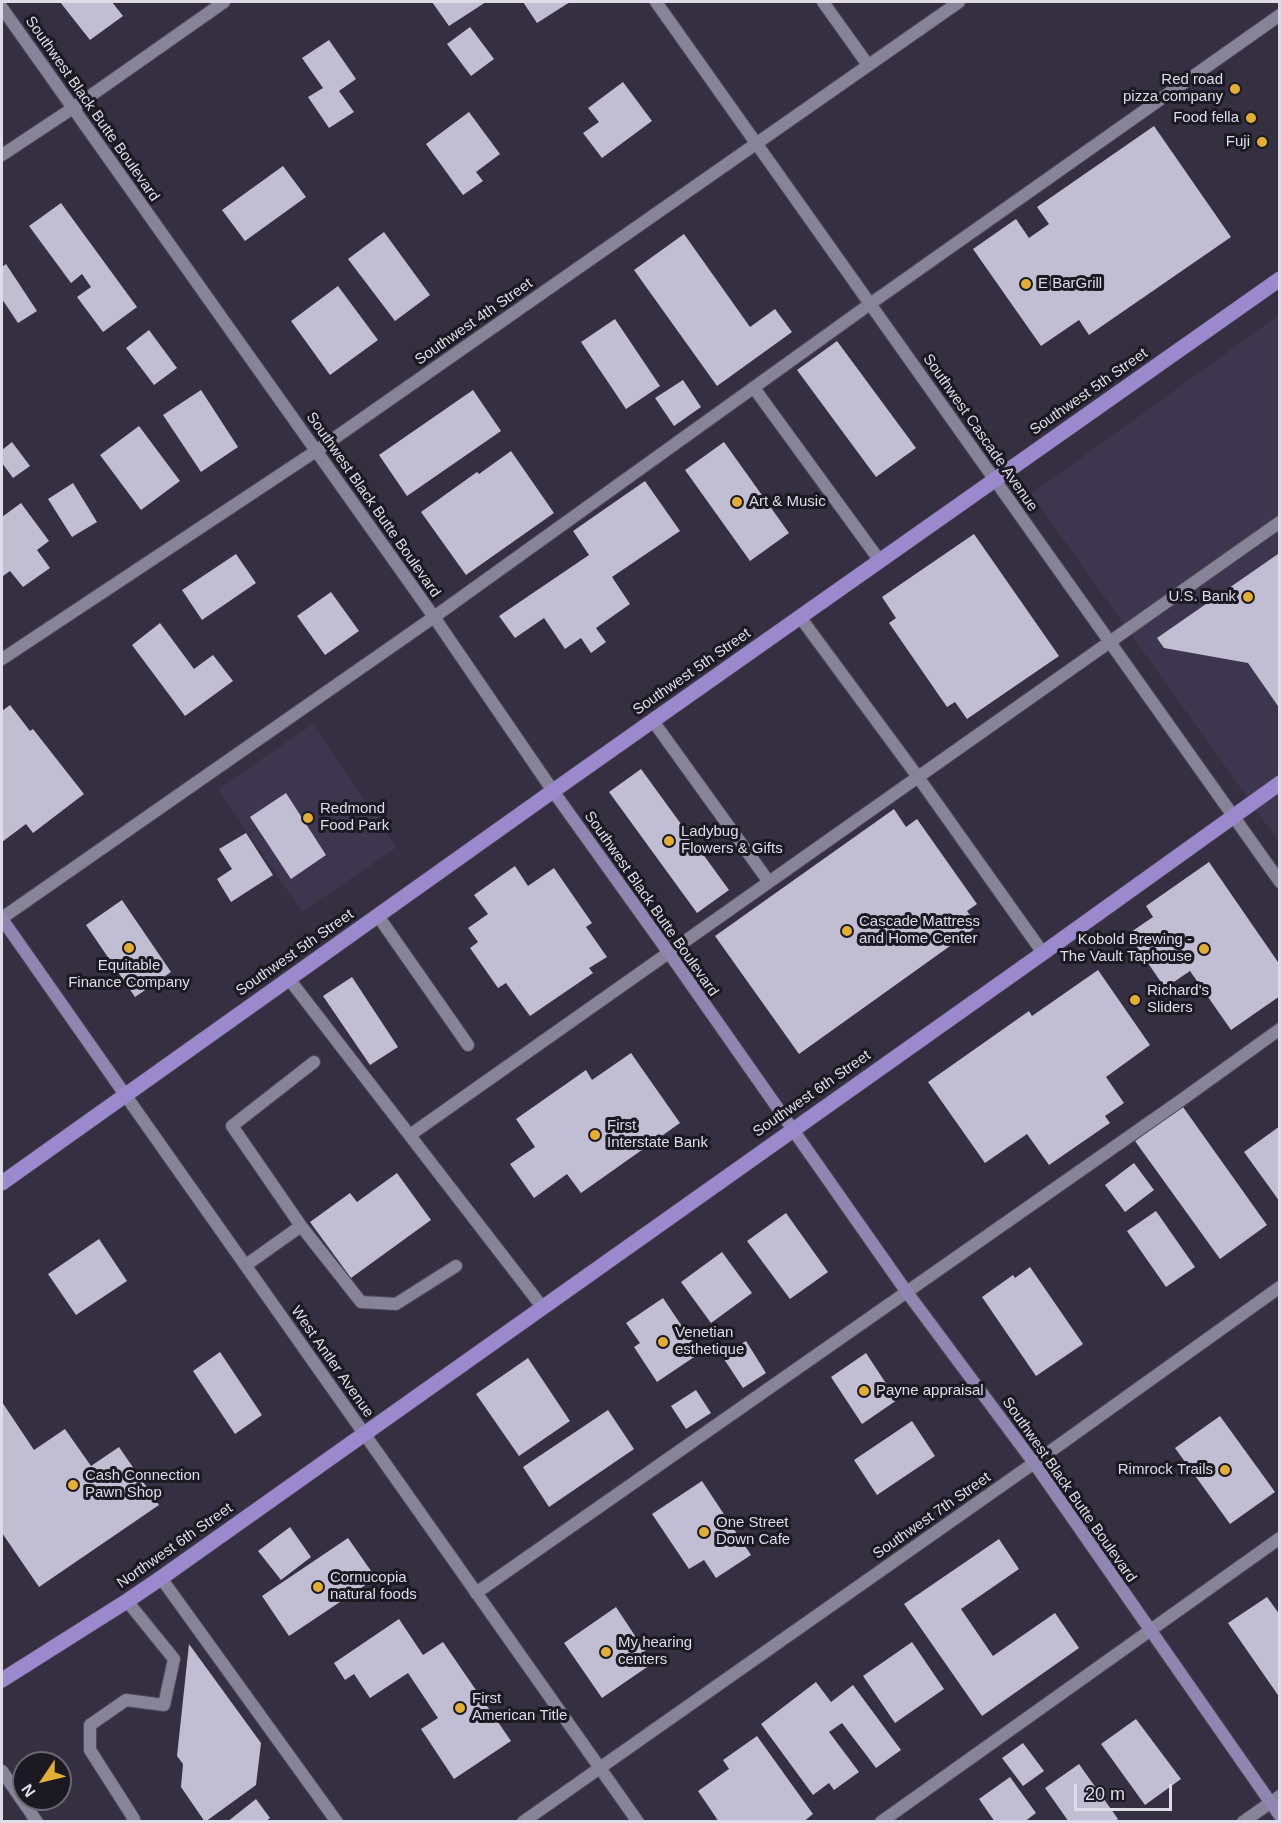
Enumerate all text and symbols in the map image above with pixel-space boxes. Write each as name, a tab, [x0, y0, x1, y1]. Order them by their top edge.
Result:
street label: Southwest Black Butte Boulevard	[21, 13, 163, 205]
place label: Red road pizza company	[1123, 71, 1223, 106]
marker: Red road pizza company	[1228, 82, 1242, 96]
place label: Food fella	[1173, 109, 1239, 127]
marker: Food fella	[1244, 111, 1258, 125]
place label: Fuji	[1226, 133, 1250, 151]
marker: Fuji	[1255, 135, 1269, 149]
street label: Southwest 4th Street	[412, 275, 536, 369]
place label: E BarGrill	[1038, 275, 1102, 293]
marker: E BarGrill	[1019, 277, 1033, 291]
street label: Southwest 5th Street	[1027, 345, 1151, 439]
street label: Southwest Cascade Avenue	[919, 351, 1041, 515]
street label: Southwest Black Butte Boulevard	[302, 409, 444, 601]
place label: Art & Music	[749, 493, 826, 511]
marker: Art & Music	[730, 495, 744, 509]
place label: U.S. Bank	[1168, 588, 1236, 606]
marker: U.S. Bank	[1241, 590, 1255, 604]
street label: Southwest 5th Street	[630, 625, 754, 719]
place label: Redmond Food Park	[320, 800, 389, 835]
street label: Southwest Black Butte Boulevard	[580, 808, 722, 1000]
marker: Redmond Food Park	[301, 811, 315, 825]
place label: Ladybug Flowers & Gifts	[681, 823, 783, 858]
marker: Ladybug Flowers & Gifts	[662, 834, 676, 848]
street label: Southwest 5th Street	[233, 906, 357, 1000]
place label: Cascade Mattress and Home Center	[859, 913, 980, 948]
marker: Cascade Mattress and Home Center	[840, 924, 854, 938]
place label: Kobold Brewing - The Vault Taphouse	[1060, 931, 1192, 966]
marker: Equitable Finance Company	[122, 941, 136, 955]
marker: Kobold Brewing - The Vault Taphouse	[1197, 942, 1211, 956]
place label: Equitable Finance Company	[68, 957, 190, 992]
place label: Richard's Sliders	[1147, 982, 1209, 1017]
marker: Richard's Sliders	[1128, 993, 1142, 1007]
street label: Southwest 6th Street	[750, 1047, 874, 1141]
place label: First Interstate Bank	[607, 1117, 708, 1152]
marker: First Interstate Bank	[588, 1128, 602, 1142]
street label: West Antler Avenue	[287, 1303, 377, 1421]
place label: Venetian esthetique	[675, 1324, 744, 1359]
marker: Venetian esthetique	[656, 1335, 670, 1349]
place label: Payne appraisal	[876, 1382, 984, 1400]
marker: Payne appraisal	[857, 1384, 871, 1398]
street label: Southwest Black Butte Boulevard	[998, 1394, 1140, 1586]
place label: Rimrock Trails	[1118, 1461, 1213, 1479]
marker: Rimrock Trails	[1218, 1463, 1232, 1477]
place label: Cash Connection Pawn Shop	[85, 1467, 200, 1502]
street label: Southwest 7th Street	[870, 1469, 994, 1563]
marker: Cash Connection Pawn Shop	[66, 1478, 80, 1492]
street label: Northwest 6th Street	[114, 1499, 236, 1593]
place label: One Street Down Cafe	[716, 1514, 790, 1549]
marker: One Street Down Cafe	[697, 1525, 711, 1539]
place label: Cornucopia natural foods	[330, 1569, 417, 1604]
marker: Cornucopia natural foods	[311, 1580, 325, 1594]
place label: My hearing centers	[618, 1634, 692, 1669]
marker: My hearing centers	[599, 1645, 613, 1659]
place label: First American Title	[472, 1690, 567, 1725]
marker: First American Title	[453, 1701, 467, 1715]
north arrow	[12, 1751, 72, 1811]
scale bar	[1077, 1772, 1174, 1810]
text: N	[18, 1781, 39, 1800]
text: 20 m	[1085, 1784, 1125, 1804]

